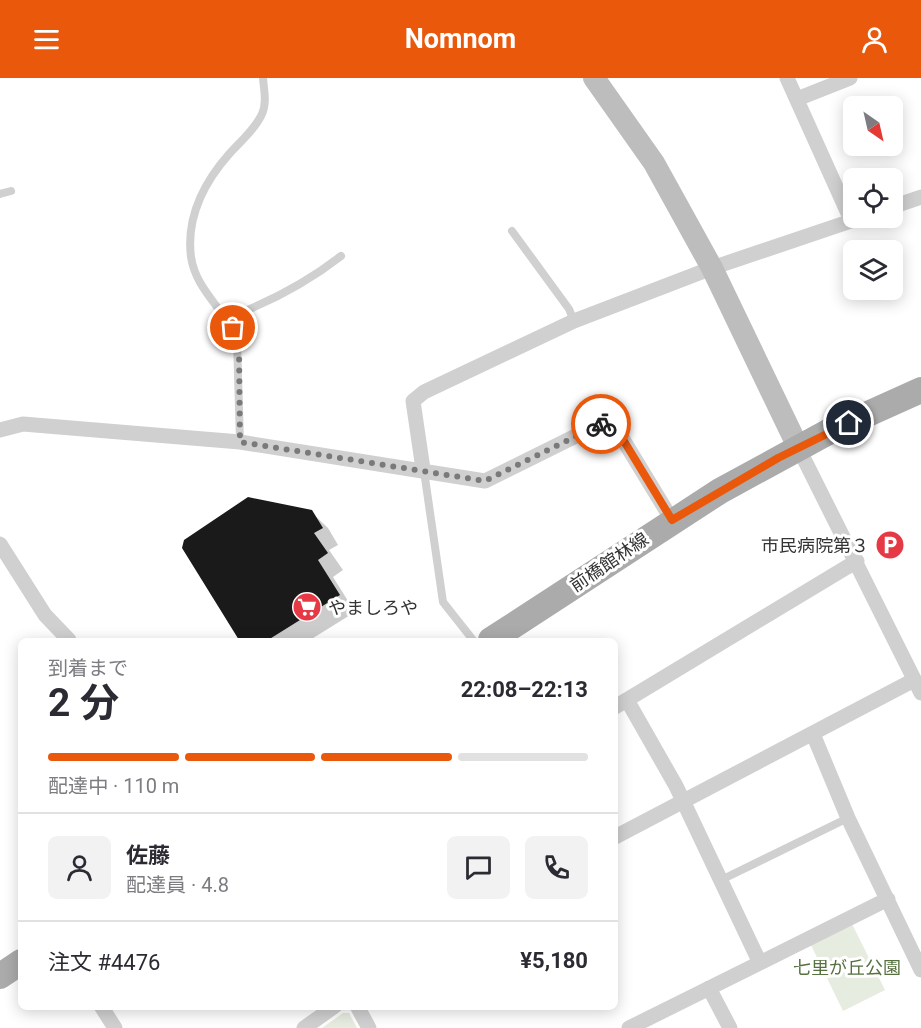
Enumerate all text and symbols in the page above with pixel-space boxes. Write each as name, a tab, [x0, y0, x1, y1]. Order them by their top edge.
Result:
icon: menu	[30, 23, 63, 56]
text: Nomnom	[405, 23, 516, 55]
icon: person	[858, 23, 891, 56]
north arrow	[843, 96, 903, 156]
map controls	[843, 96, 903, 300]
button: locate	[843, 168, 903, 228]
button: layers	[843, 240, 903, 300]
pin	[207, 302, 258, 353]
icon: bag	[216, 311, 249, 344]
courier	[571, 394, 631, 454]
pin	[823, 397, 874, 448]
icon: home	[832, 406, 865, 439]
icon: bike	[585, 408, 618, 441]
street label: 前橋館林線	[566, 528, 652, 596]
parking icon: 市民病院第３	[874, 529, 906, 561]
place label: 市民病院第３	[761, 535, 869, 556]
supermarket icon: やましろや	[291, 591, 323, 623]
place label: やましろや	[328, 597, 418, 618]
text: 到着まで	[48, 656, 128, 680]
text: 22:08–22:13	[461, 677, 588, 702]
text: 2 分	[48, 680, 119, 726]
text: 配達中 · 110 m	[48, 774, 179, 798]
button: person	[48, 836, 111, 899]
button: chat	[447, 836, 510, 899]
button: phone	[525, 836, 588, 899]
text: 佐藤	[126, 843, 170, 868]
text: 配達員 · 4.8	[126, 873, 229, 897]
text: ¥5,180	[520, 948, 588, 973]
text: 注文 #4476	[48, 950, 160, 975]
park label: 七里が丘公園	[793, 957, 901, 978]

